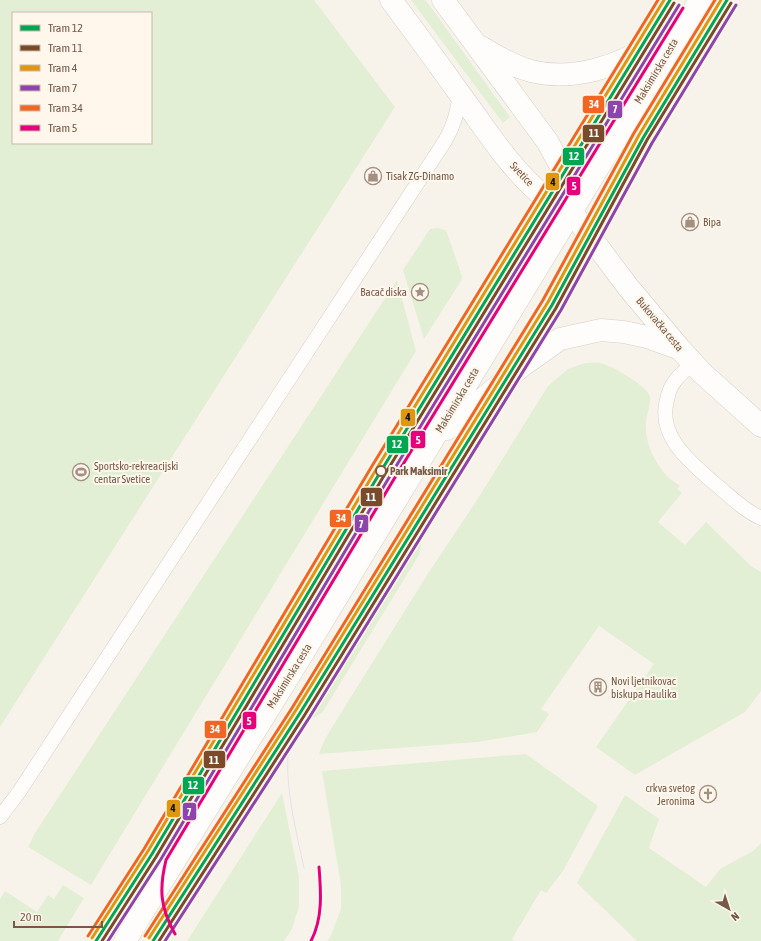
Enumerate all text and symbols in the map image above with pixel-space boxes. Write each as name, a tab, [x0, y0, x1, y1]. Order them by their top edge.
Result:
legend	[12, 12, 152, 144]
text: Tram 12	[48, 21, 83, 35]
street label: Maksimirska cesta	[632, 36, 680, 106]
text: Tram 11	[48, 41, 83, 55]
text: Tram 4	[48, 61, 78, 75]
text: Tram 7	[48, 81, 78, 95]
line badge: 34	[582, 95, 605, 114]
text: 34	[589, 98, 599, 110]
line badge: 7	[607, 100, 623, 119]
text: Tram 34	[48, 101, 83, 115]
text: 7	[612, 103, 618, 115]
text: Tram 5	[48, 121, 77, 135]
line badge: 11	[582, 124, 605, 143]
text: 11	[589, 127, 599, 139]
line badge: 12	[562, 147, 585, 166]
text: 12	[569, 150, 579, 162]
street label: Svetice	[508, 159, 536, 189]
shop icon: Tisak ZG-Dinamo	[363, 166, 383, 186]
place label: Tisak ZG-Dinamo	[386, 170, 454, 182]
line badge: 4	[545, 172, 560, 191]
text: 4	[549, 176, 556, 188]
line badge: 5	[566, 176, 581, 196]
text: 5	[571, 180, 577, 192]
shop icon: Bipa	[680, 212, 700, 232]
place label: Bipa	[703, 216, 721, 228]
place icon: Bacač diska	[410, 282, 430, 302]
place label: Bacač diska	[360, 286, 407, 298]
street label: Bukovačka cesta	[634, 295, 686, 353]
street label: Maksimirska cesta	[433, 365, 481, 435]
line badge: 4	[400, 408, 416, 427]
text: 4	[404, 411, 411, 423]
line badge: 5	[410, 430, 426, 449]
text: 5	[415, 434, 421, 446]
line badge: 12	[386, 435, 409, 454]
text: 12	[392, 438, 402, 450]
place label: Sportsko-rekreacijski centar Svetice	[94, 460, 178, 485]
sports icon: Sportsko-rekreacijski centar Svetice	[71, 462, 91, 482]
marker: Park Maksimir	[375, 465, 387, 477]
place label: Park Maksimir	[390, 465, 448, 477]
line badge: 11	[360, 487, 383, 507]
text: 11	[366, 491, 376, 503]
line badge: 34	[329, 509, 352, 528]
text: 34	[336, 512, 346, 524]
line badge: 7	[354, 514, 369, 533]
text: 7	[358, 518, 364, 530]
street label: Maksimirska cesta	[264, 641, 314, 711]
place label: Novi ljetnikovac biskupa Haulika	[611, 675, 677, 700]
building icon: Novi ljetnikovac biskupa Haulika	[588, 677, 608, 697]
line badge: 5	[242, 711, 257, 730]
text: 5	[246, 715, 252, 727]
line badge: 34	[204, 720, 227, 739]
text: 34	[210, 723, 220, 735]
line badge: 11	[203, 750, 226, 769]
text: 11	[209, 754, 219, 766]
line badge: 12	[182, 776, 205, 795]
text: 12	[188, 779, 198, 791]
place label: crkva svetog Jeronima	[646, 782, 695, 807]
church icon: crkva svetog Jeronima	[698, 784, 718, 804]
line badge: 4	[166, 799, 181, 818]
text: 4	[169, 802, 176, 814]
line badge: 7	[182, 802, 197, 821]
text: 7	[186, 806, 192, 818]
north arrow	[709, 889, 749, 929]
scale bar	[14, 903, 102, 929]
text: 20 m	[20, 910, 42, 924]
text: N	[729, 910, 742, 923]

